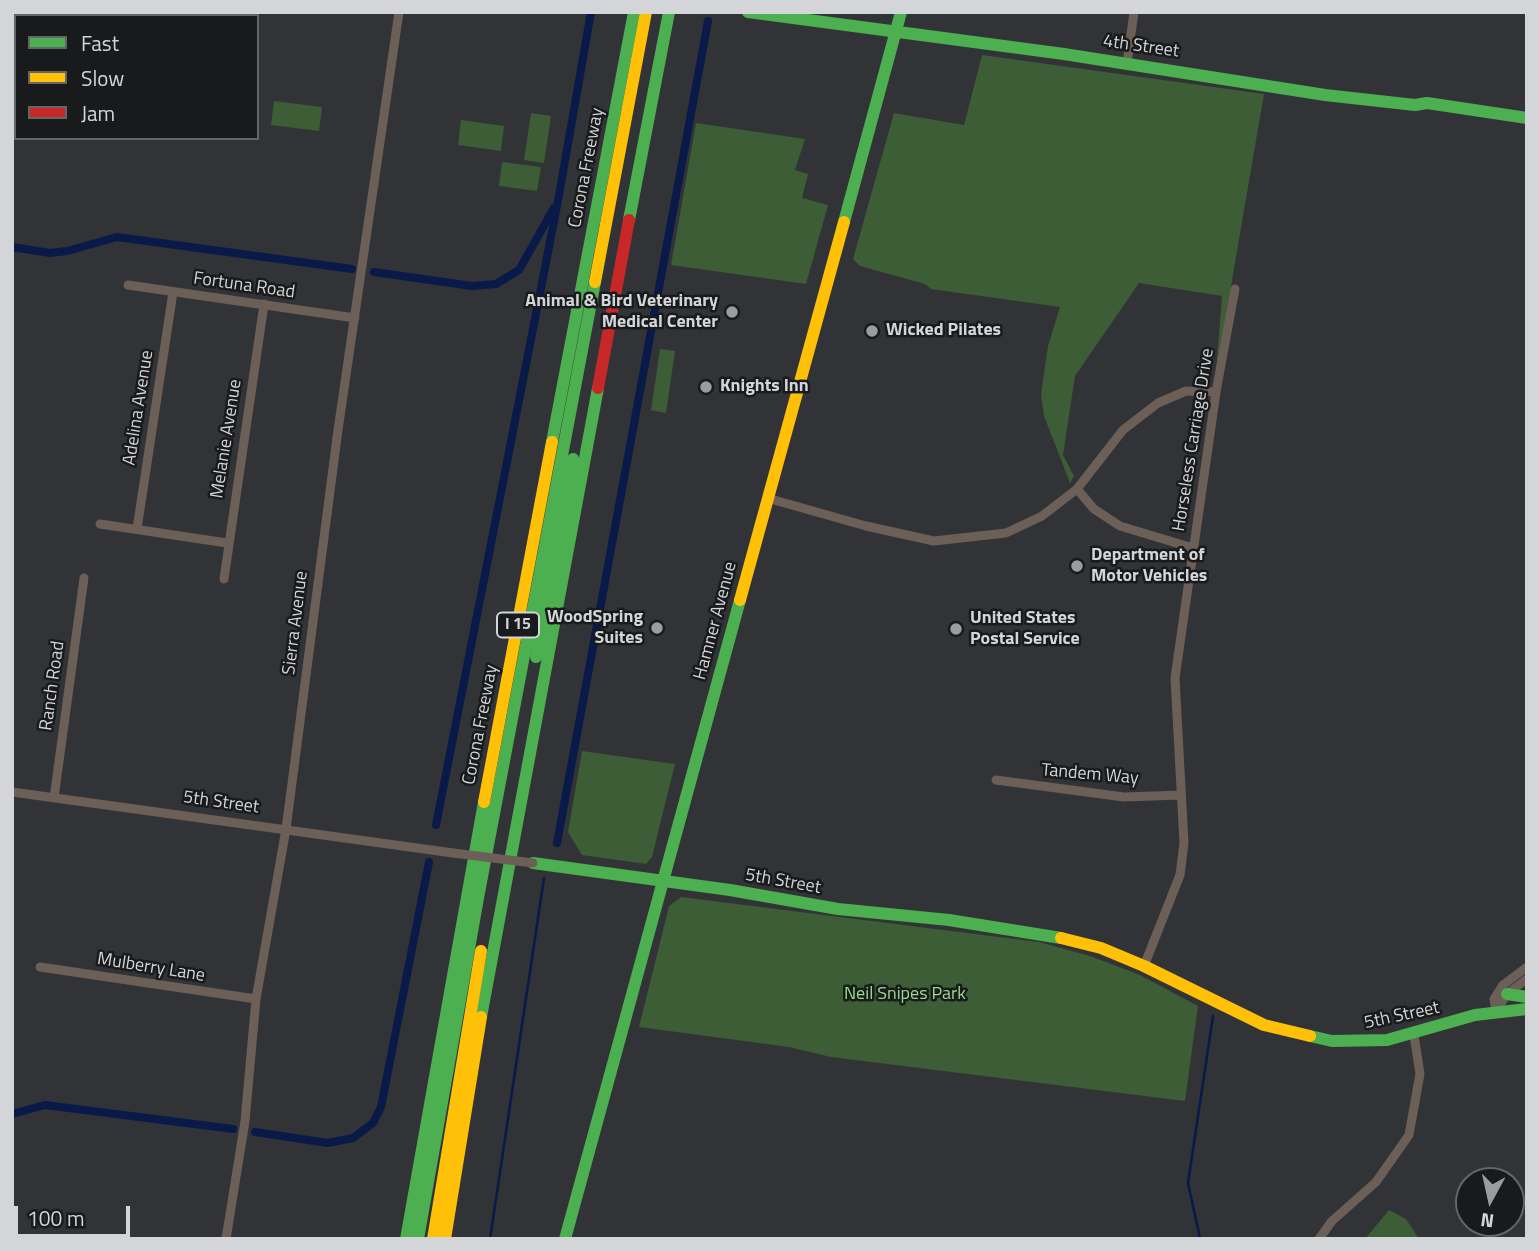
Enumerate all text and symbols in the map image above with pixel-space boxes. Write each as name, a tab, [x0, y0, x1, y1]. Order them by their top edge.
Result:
legend	[14, 14, 259, 140]
text: Fast	[81, 27, 119, 59]
street label: 4th Street	[1102, 31, 1180, 63]
text: Slow	[81, 62, 124, 94]
text: Jam	[81, 97, 115, 129]
street label: Corona Freeway	[565, 106, 609, 230]
street label: Fortuna Road	[192, 268, 296, 304]
place label: Animal & Bird Veterinary Medical Center	[525, 291, 718, 334]
marker: Animal & Bird Veterinary Medical Center	[724, 304, 740, 320]
place label: Wicked Pilates	[886, 320, 1001, 342]
marker: Wicked Pilates	[864, 323, 880, 339]
street label: Horseless Carriage Drive	[1169, 347, 1219, 533]
street label: Adelina Avenue	[119, 349, 159, 467]
place label: Knights Inn	[720, 376, 809, 398]
street label: Melanie Avenue	[207, 378, 247, 500]
marker: Knights Inn	[698, 379, 714, 395]
place label: Department of Motor Vehicles	[1091, 545, 1207, 588]
marker: Department of Motor Vehicles	[1069, 558, 1085, 574]
street label: Hamner Avenue	[690, 560, 742, 682]
street label: Sierra Avenue	[279, 570, 313, 676]
place label: WoodSpring Suites	[547, 607, 643, 650]
place label: United States Postal Service	[970, 608, 1080, 650]
road number: I 15	[497, 612, 539, 638]
marker: WoodSpring Suites	[649, 620, 665, 636]
marker: United States Postal Service	[948, 621, 964, 637]
street label: Ranch Road	[36, 640, 70, 732]
street label: Corona Freeway	[459, 663, 503, 787]
street label: Tandem Way	[1041, 760, 1139, 790]
street label: 5th Street	[182, 787, 260, 819]
street label: 5th Street	[743, 865, 823, 899]
street label: Mulberry Lane	[96, 949, 206, 987]
park label: Neil Snipes Park	[844, 984, 966, 1006]
street label: 5th Street	[1362, 997, 1442, 1035]
north arrow	[1455, 1167, 1525, 1237]
scale bar	[18, 1192, 133, 1236]
text: 100 m	[27, 1202, 84, 1234]
text: N	[1479, 1206, 1496, 1237]

